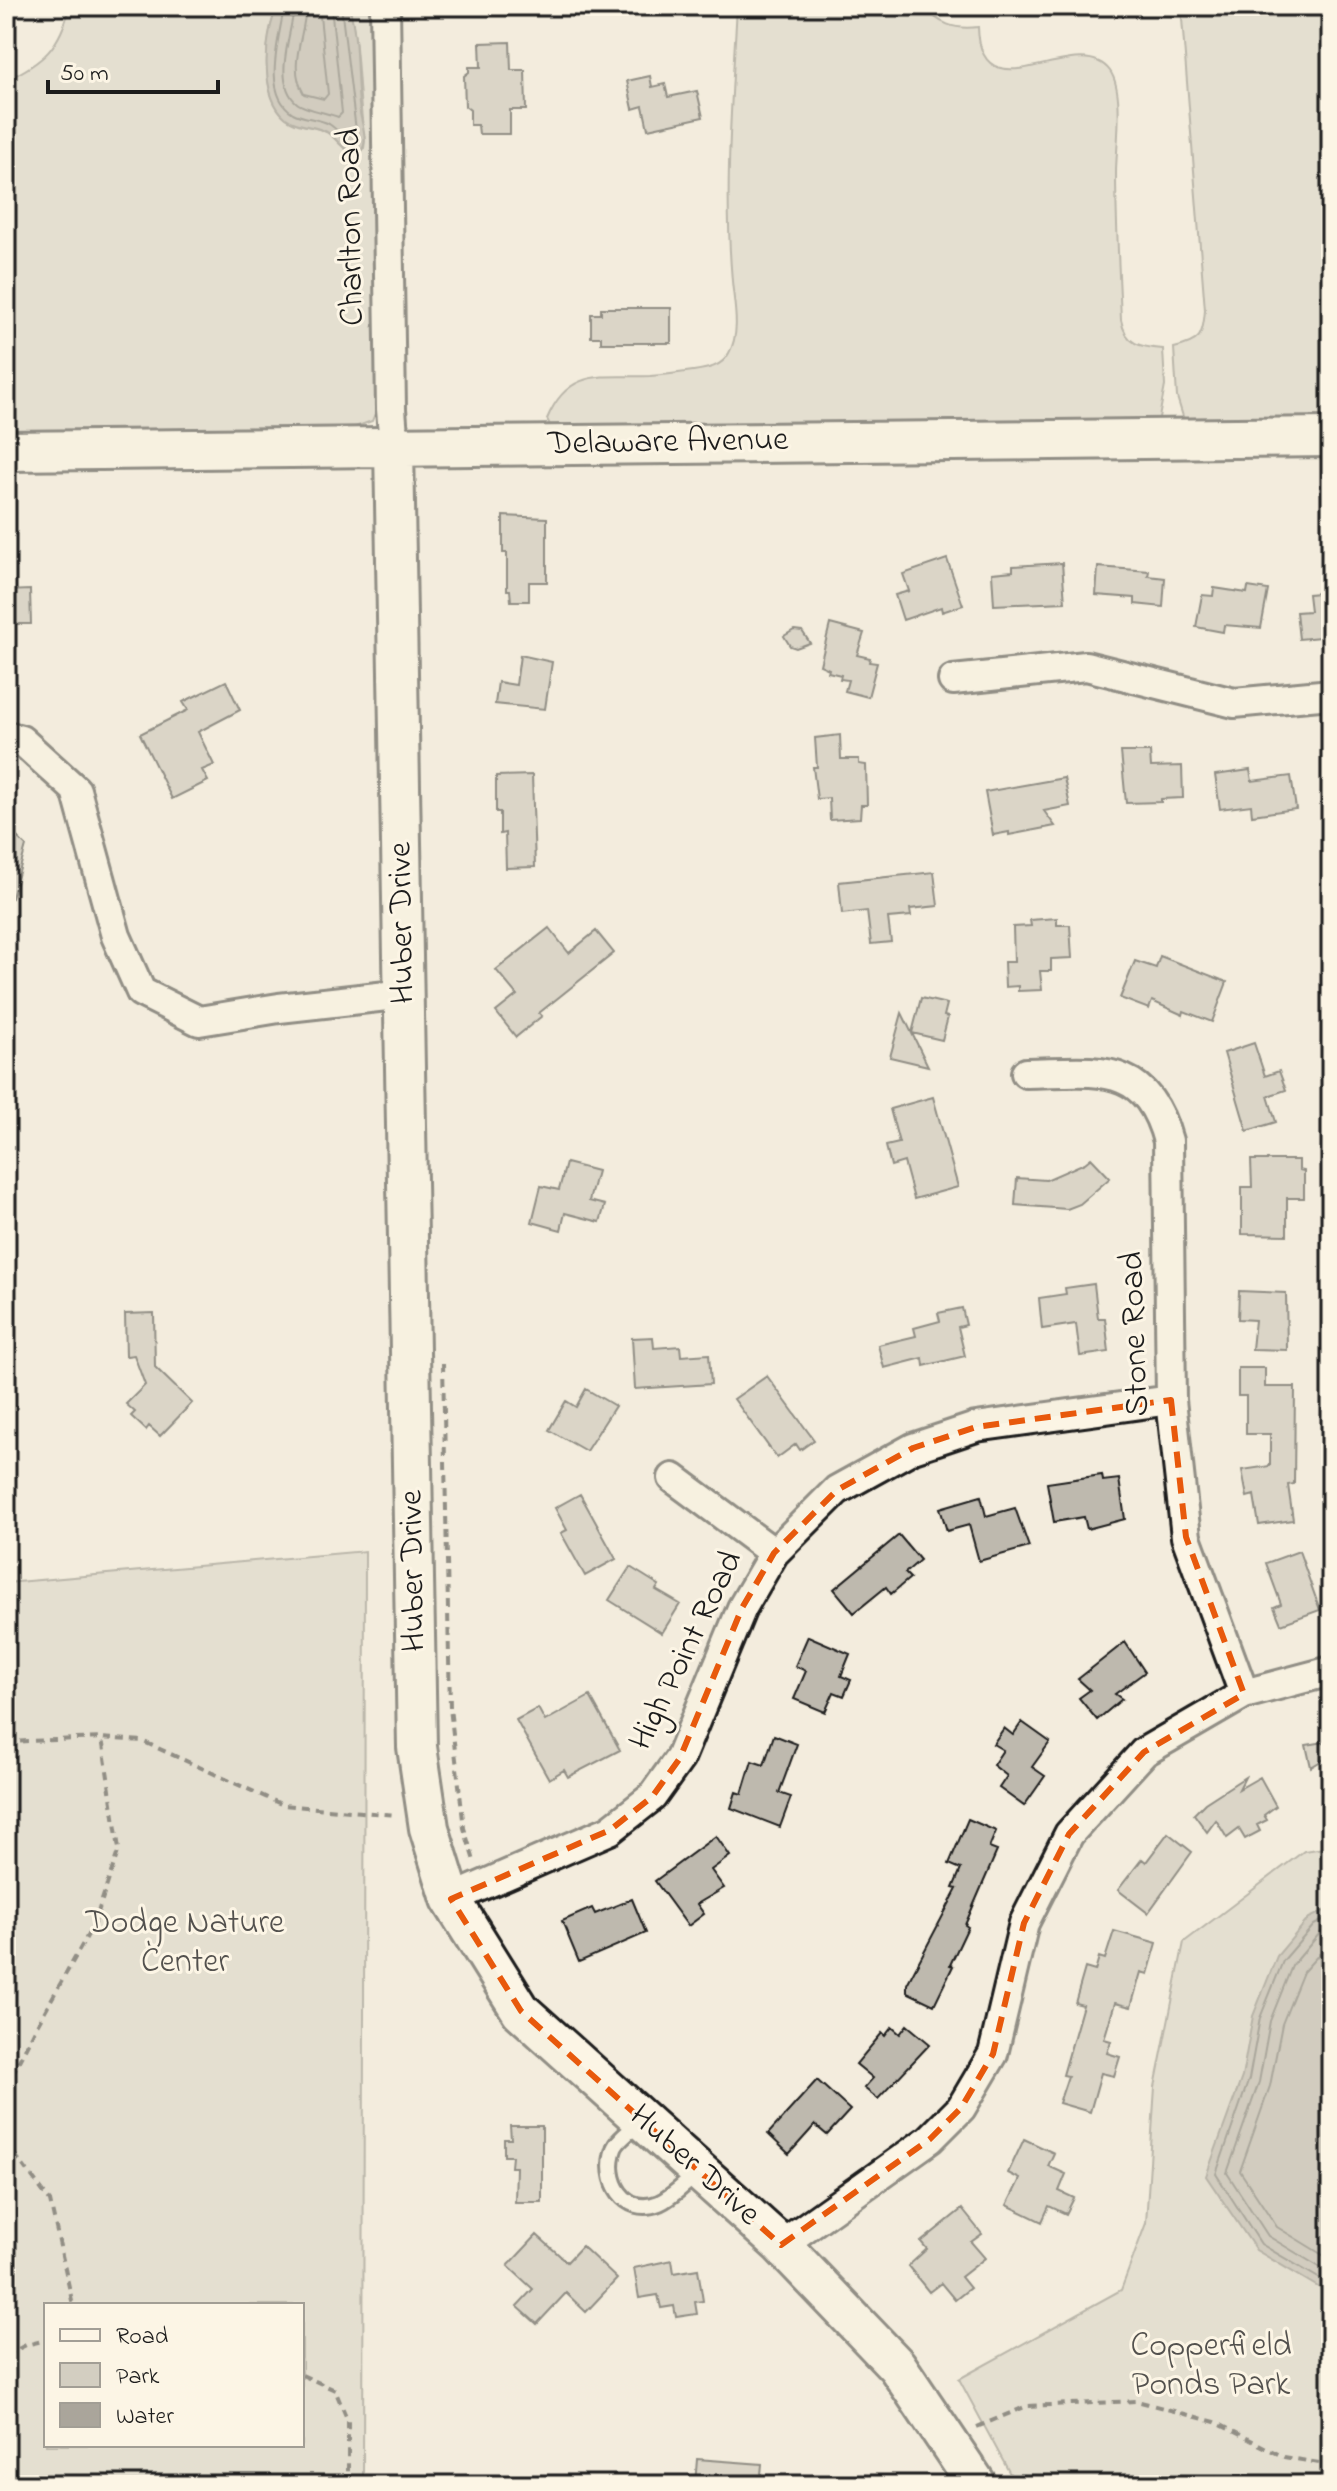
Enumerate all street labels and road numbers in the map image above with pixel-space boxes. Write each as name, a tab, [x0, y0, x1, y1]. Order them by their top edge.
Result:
street label: Charlton Road	[325, 128, 379, 326]
street label: Delaware Avenue	[546, 416, 790, 470]
street label: Huber Drive	[377, 841, 429, 1005]
street label: Stone Road	[1108, 1250, 1164, 1418]
street label: Huber Drive	[388, 1489, 440, 1653]
street label: High Point Road	[617, 1543, 757, 1759]
street label: Huber Drive	[617, 2093, 772, 2239]

